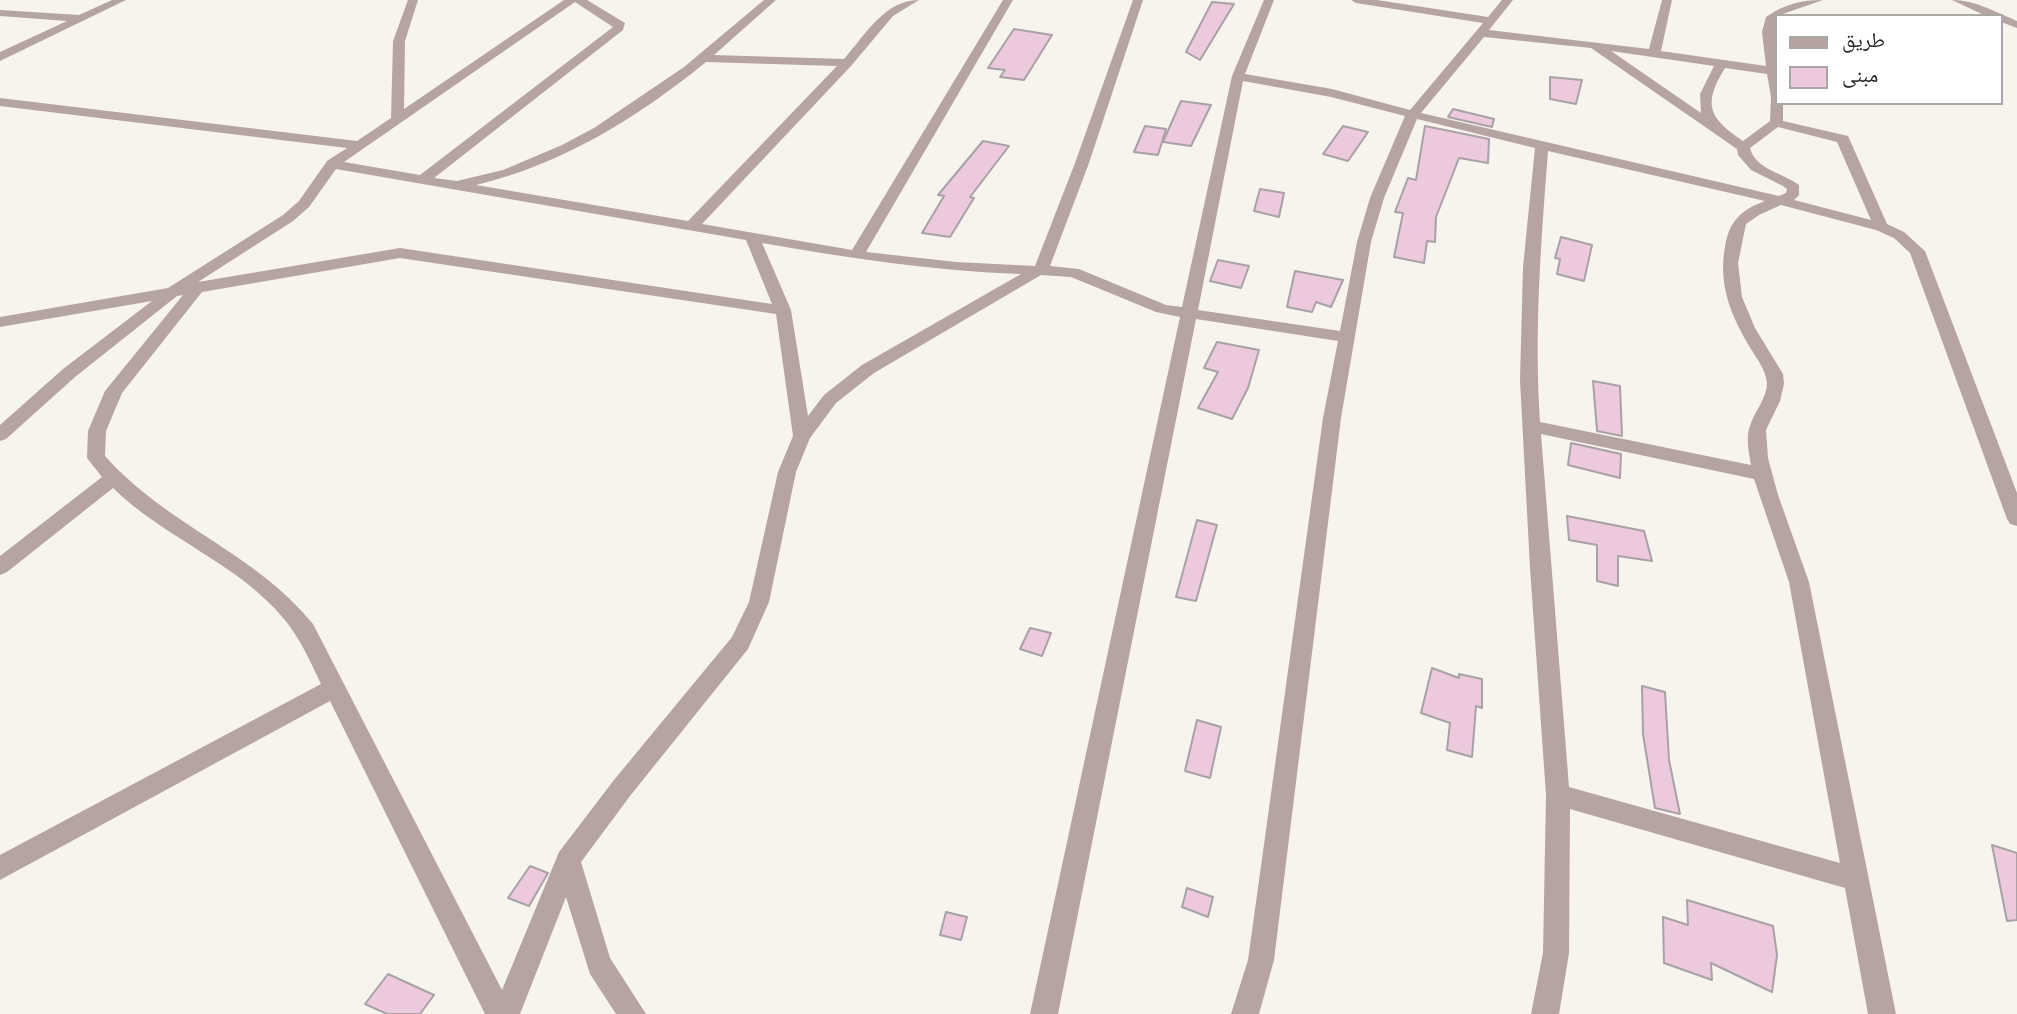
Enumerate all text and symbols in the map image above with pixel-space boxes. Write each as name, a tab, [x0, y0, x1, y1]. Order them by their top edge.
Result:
legend	[1776, 14, 2003, 105]
text: طريق	[1842, 28, 1885, 52]
text: مبنى	[1842, 63, 1878, 87]

